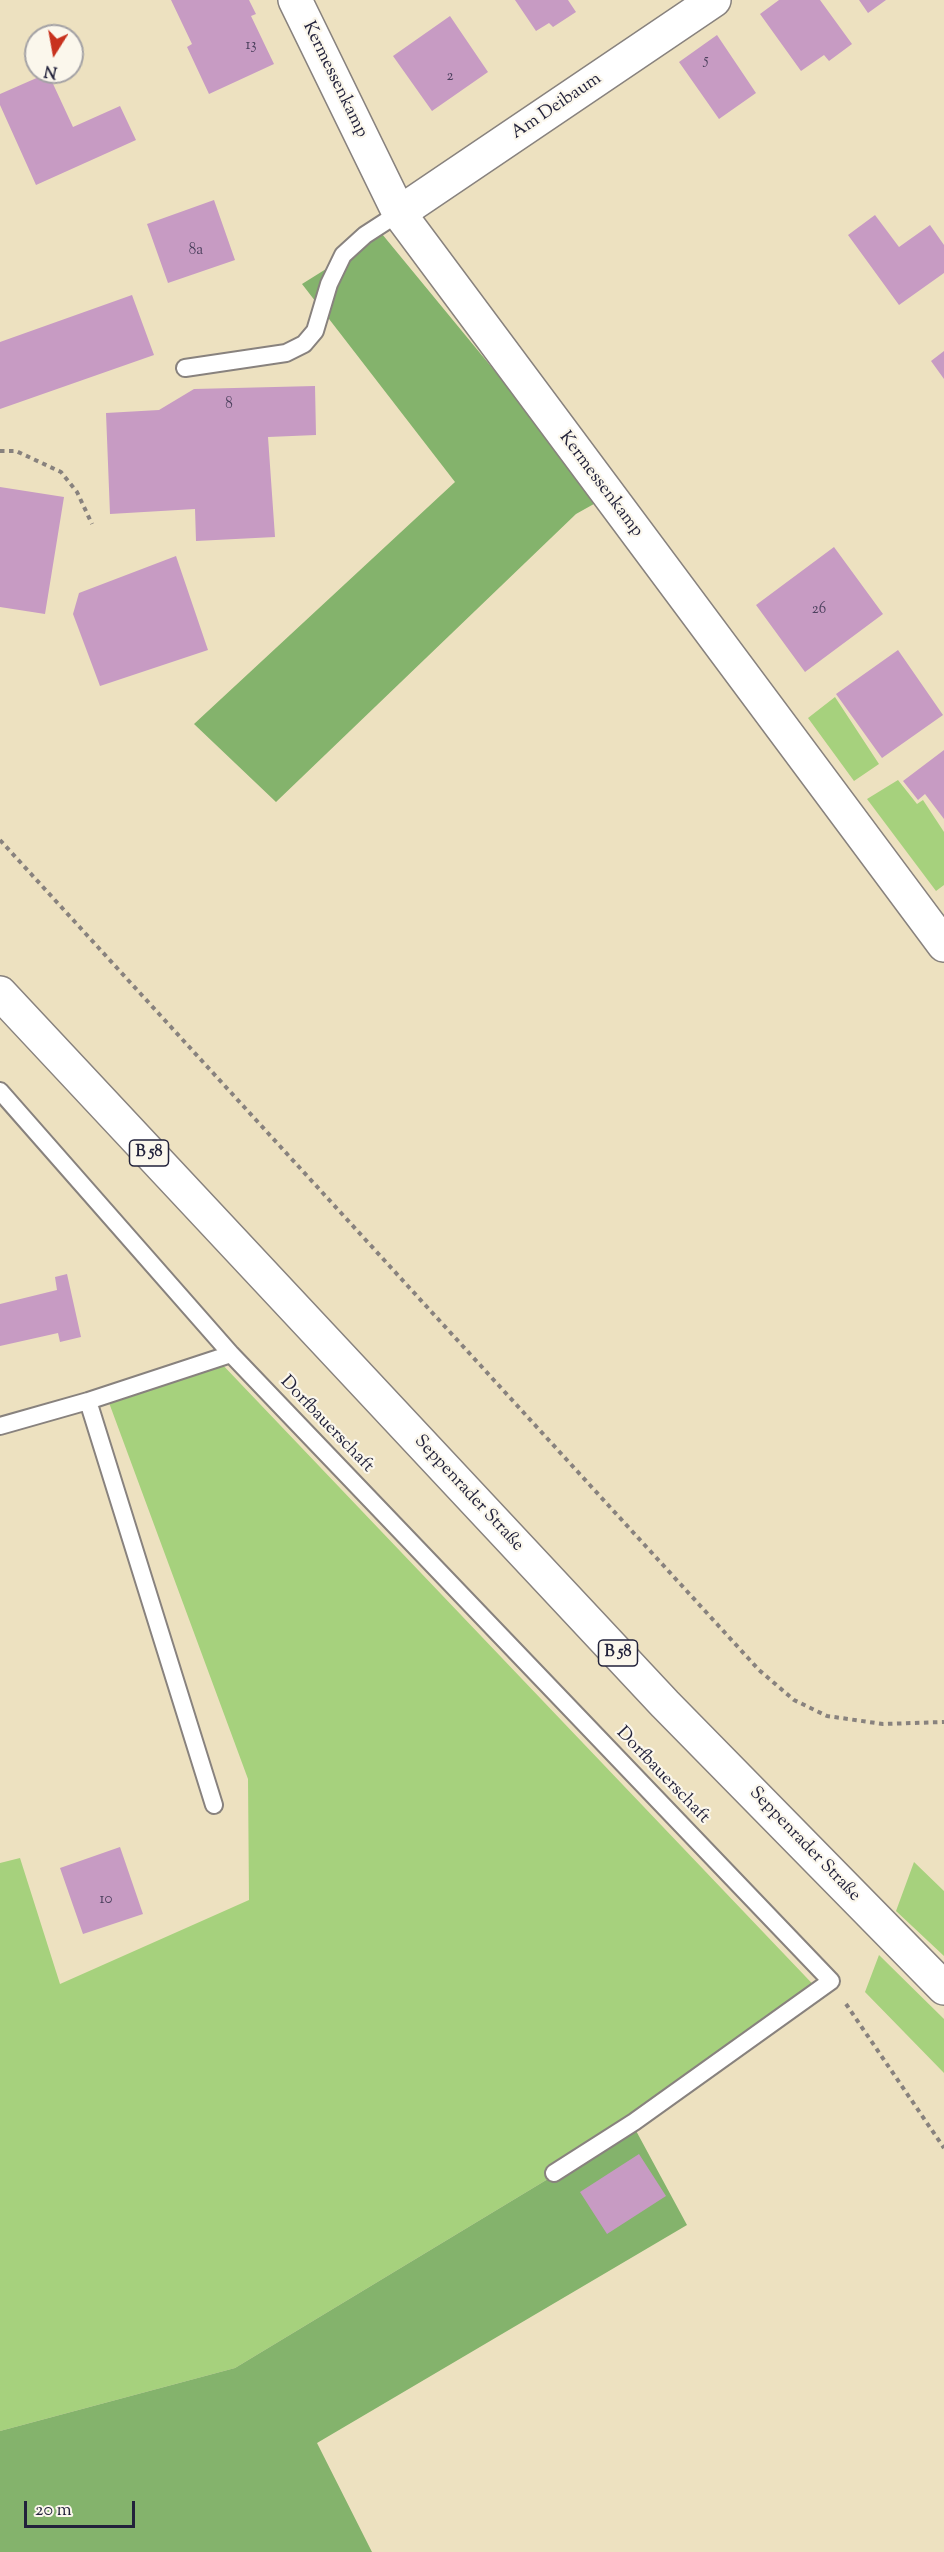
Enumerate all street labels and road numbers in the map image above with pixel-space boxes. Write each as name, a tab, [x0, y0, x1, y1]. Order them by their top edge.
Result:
street label: Kermessenkamp	[297, 18, 371, 142]
street label: Am Deibaum	[508, 69, 606, 145]
street label: Kermessenkamp	[553, 428, 647, 542]
road number: B 58	[130, 1140, 168, 1166]
street label: Dorfbauerschaft	[275, 1372, 377, 1478]
street label: Seppenrader Straße	[409, 1431, 527, 1557]
road number: B 58	[598, 1640, 638, 1666]
street label: Dorfbauerschaft	[611, 1723, 713, 1829]
street label: Seppenrader Straße	[744, 1783, 864, 1907]

